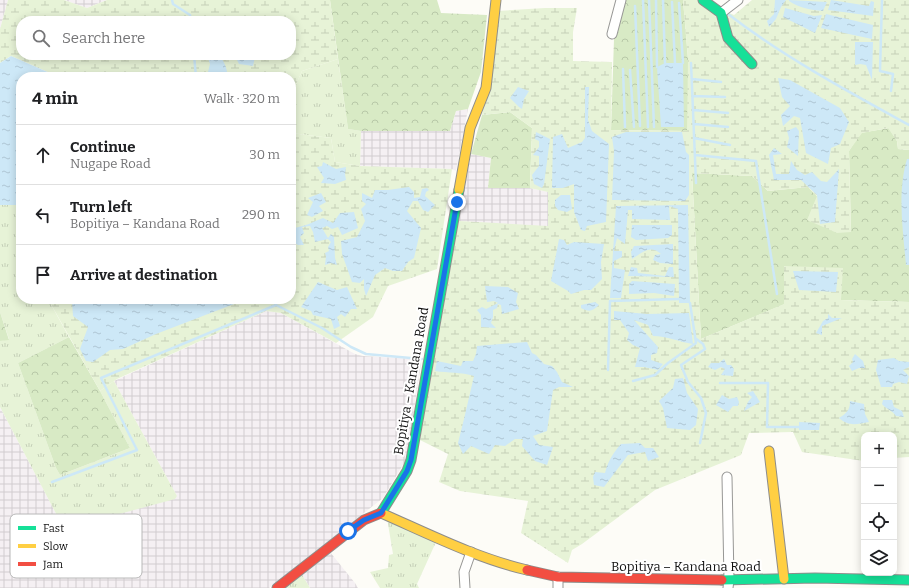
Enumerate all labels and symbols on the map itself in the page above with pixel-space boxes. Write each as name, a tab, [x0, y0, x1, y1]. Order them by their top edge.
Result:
route end	[448, 193, 466, 211]
street label: Bopitiya – Kandana Road	[391, 306, 431, 456]
legend	[10, 514, 142, 578]
text: Fast	[43, 522, 64, 535]
route start	[339, 522, 357, 540]
text: Slow	[43, 540, 68, 553]
text: Jam	[42, 558, 63, 571]
street label: Bopitiya – Kandana Road	[611, 559, 761, 574]

